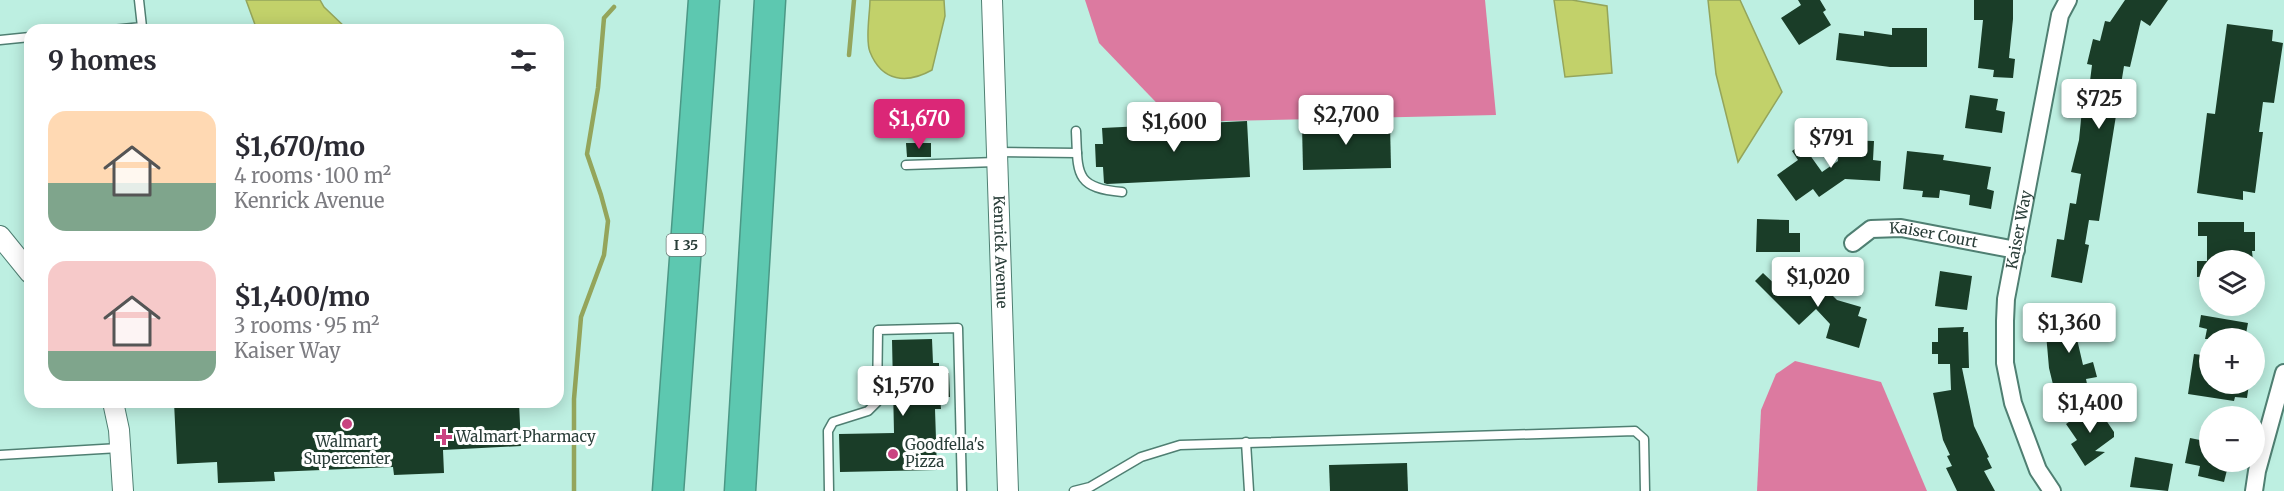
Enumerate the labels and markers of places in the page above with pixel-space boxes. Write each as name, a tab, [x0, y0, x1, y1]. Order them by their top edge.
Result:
pin: $725	[2063, 79, 2135, 130]
pin: $2,700	[1297, 95, 1395, 146]
pin: $1,670	[870, 99, 968, 150]
pin: $1,600	[1125, 102, 1223, 153]
pin: $791	[1795, 118, 1867, 169]
pin: $1,020	[1769, 257, 1867, 308]
pin: $1,360	[2020, 303, 2118, 354]
pin: $1,570	[854, 366, 952, 417]
pin: $1,400	[2041, 383, 2139, 434]
marker: Walmart Supercenter	[340, 417, 354, 431]
place label: Walmart Pharmacy	[455, 427, 596, 446]
marker: Walmart Pharmacy	[437, 430, 451, 444]
place label: Walmart Supercenter	[304, 432, 391, 468]
place label: Goodfella's Pizza	[905, 435, 984, 471]
marker: Goodfella's Pizza	[886, 447, 900, 461]

